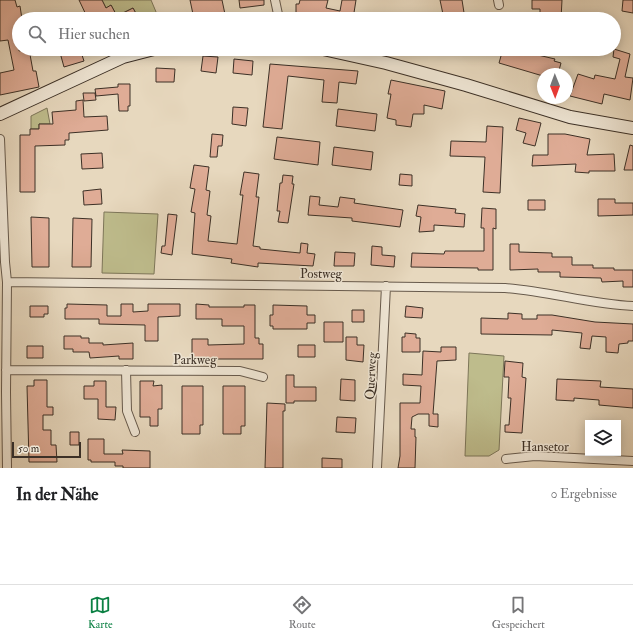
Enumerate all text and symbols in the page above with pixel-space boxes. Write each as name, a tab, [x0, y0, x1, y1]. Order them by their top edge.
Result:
search box	[12, 12, 621, 56]
icon: search	[26, 23, 48, 45]
text: Hier suchen	[58, 25, 130, 44]
north arrow	[537, 68, 573, 104]
street label: Postweg	[300, 266, 343, 282]
street label: Querweg	[362, 351, 380, 400]
street label: Parkweg	[173, 352, 217, 368]
map controls	[585, 420, 621, 456]
button: layers	[585, 420, 621, 456]
street label: Hansetor	[521, 439, 569, 455]
scale bar	[12, 440, 81, 459]
text: 50 m	[18, 442, 39, 455]
text: In der Nähe	[16, 484, 98, 505]
text: 0 Ergebnisse	[551, 486, 617, 502]
tab: Karte	[88, 594, 113, 631]
tab: Route	[289, 594, 316, 631]
tab: Gespeichert	[492, 594, 545, 631]

